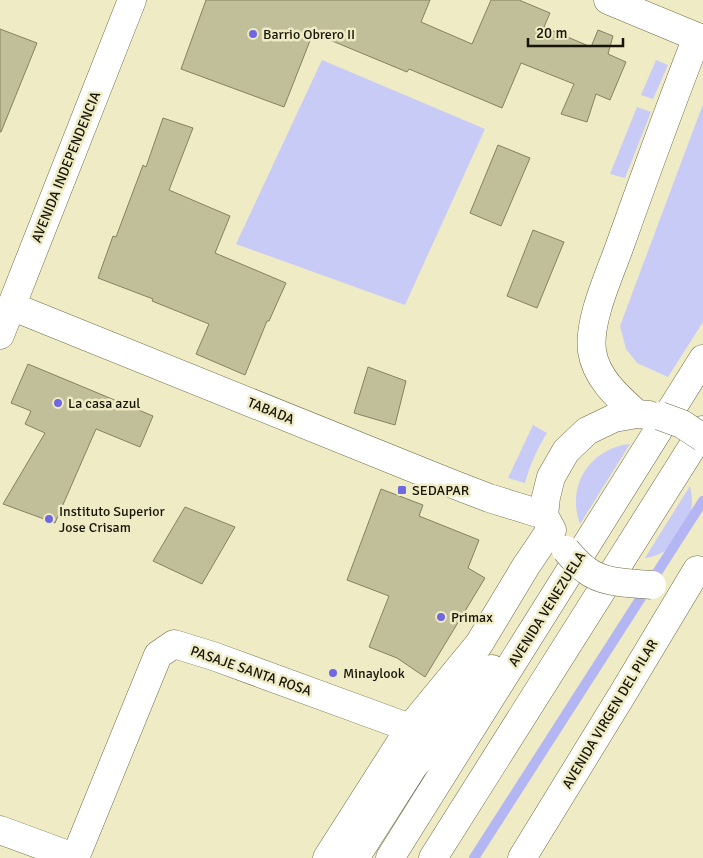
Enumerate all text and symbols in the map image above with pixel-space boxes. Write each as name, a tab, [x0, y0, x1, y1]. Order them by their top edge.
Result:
scale bar	[528, 15, 623, 47]
text: 20 m	[536, 24, 567, 42]
place label: Barrio Obrero II	[263, 26, 355, 43]
marker: Barrio Obrero II	[247, 28, 259, 40]
street label: AVENIDA INDEPENDENCIA	[28, 88, 104, 245]
street label: TABADA	[245, 394, 297, 428]
place label: La casa azul	[68, 395, 140, 412]
marker: La casa azul	[52, 397, 64, 409]
place label: SEDAPAR	[412, 482, 469, 499]
marker: SEDAPAR	[396, 484, 408, 496]
place label: Instituto Superior Jose Crisam	[59, 503, 166, 536]
marker: Instituto Superior Jose Crisam	[43, 513, 55, 525]
street label: AVENIDA VENEZUELA	[505, 548, 589, 670]
place label: Primax	[451, 609, 493, 626]
marker: Primax	[435, 611, 447, 623]
street label: AVENIDA VIRGEN DEL PILAR	[559, 636, 661, 792]
street label: PASAJE SANTA ROSA	[188, 642, 314, 700]
place label: Minaylook	[343, 665, 405, 682]
marker: Minaylook	[327, 667, 339, 679]

